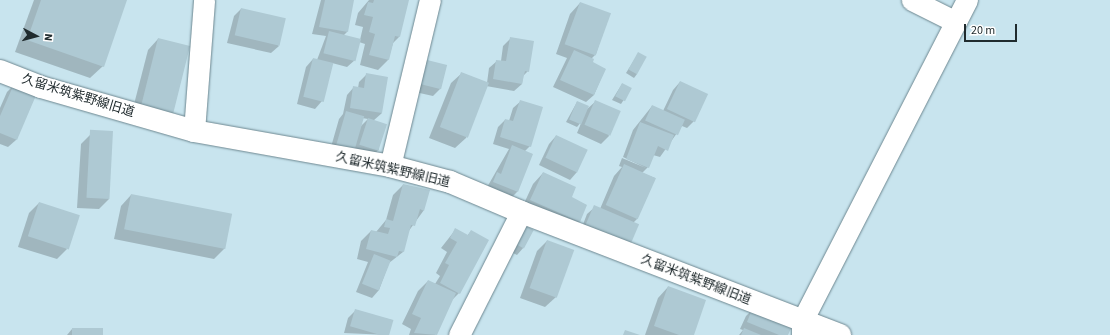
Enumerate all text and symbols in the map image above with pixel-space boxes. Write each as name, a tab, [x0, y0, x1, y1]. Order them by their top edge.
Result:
north arrow	[16, 16, 56, 56]
scale bar	[966, 16, 1019, 42]
text: 20 m	[971, 22, 995, 39]
text: N	[41, 33, 56, 42]
street label: 久留米筑紫野線旧道	[20, 71, 136, 121]
street label: 久留米筑紫野線旧道	[334, 149, 452, 191]
street label: 久留米筑紫野線旧道	[639, 252, 753, 308]

